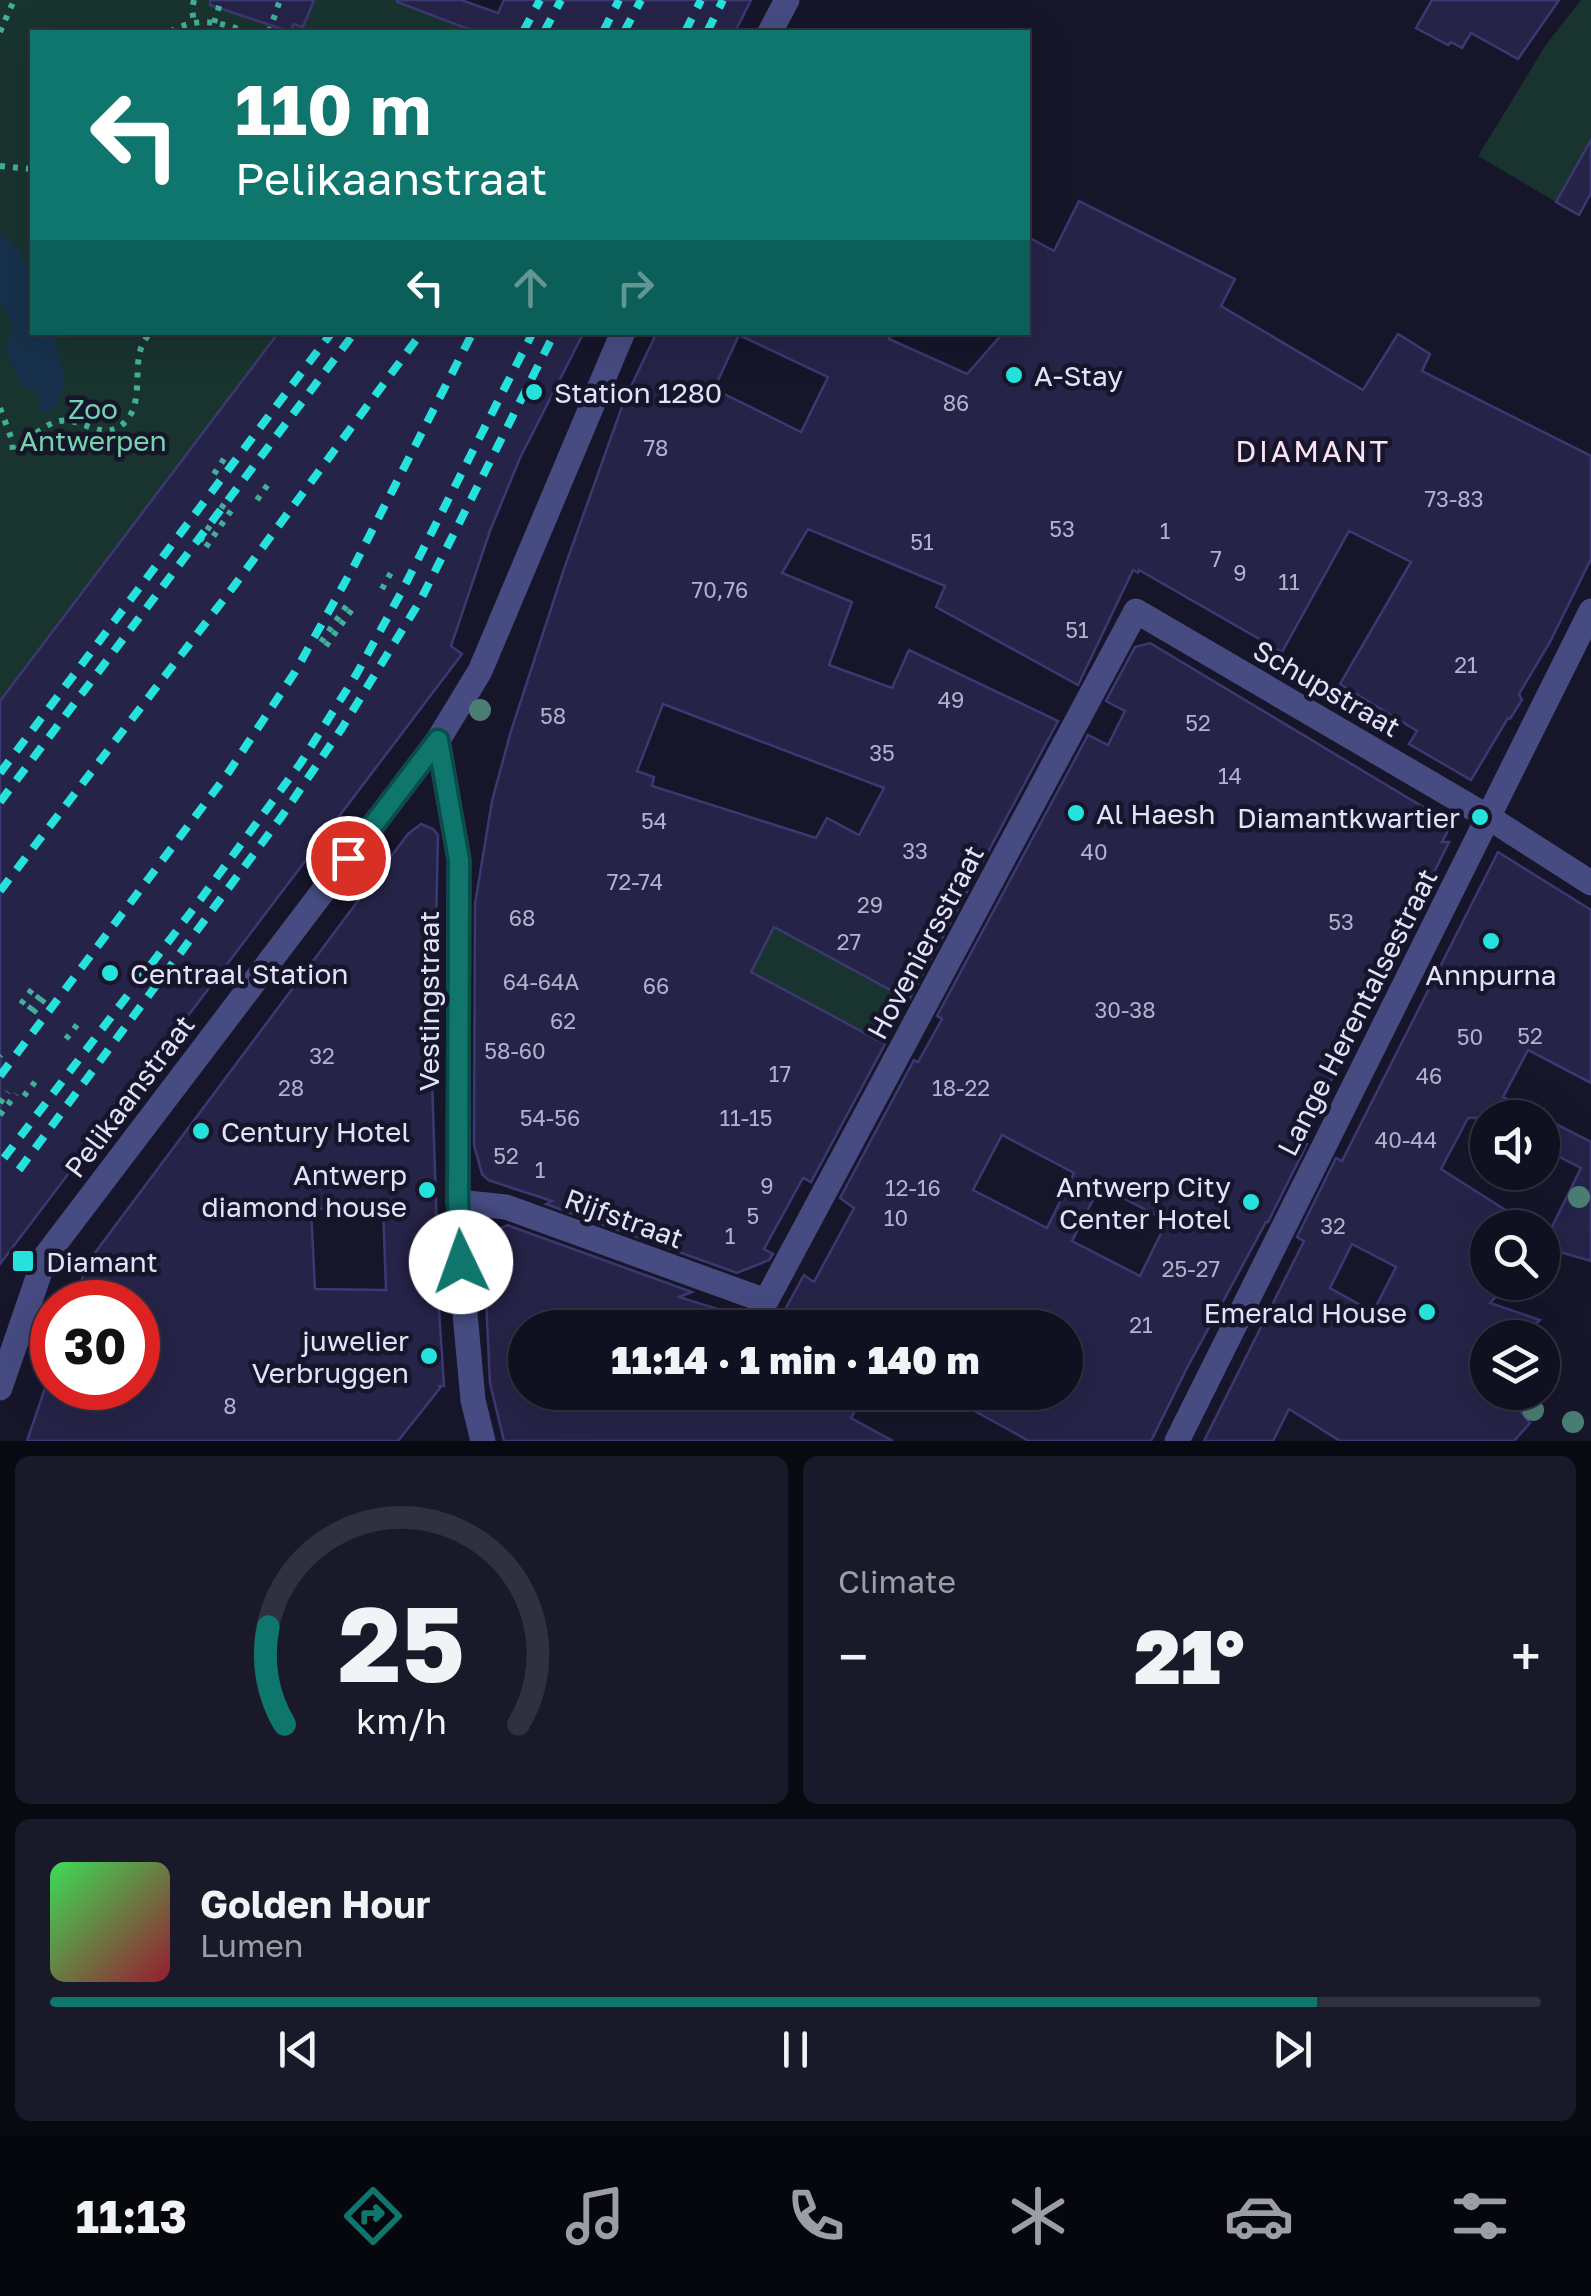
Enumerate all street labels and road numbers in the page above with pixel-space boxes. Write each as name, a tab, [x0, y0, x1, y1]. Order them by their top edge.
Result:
street label: Schupstraat	[1248, 633, 1406, 743]
street label: Hoveniersstraat	[860, 839, 990, 1045]
street label: Lange Herentalsestraat	[1270, 863, 1444, 1161]
street label: Vestingstraat	[412, 911, 445, 1091]
street label: Pelikaanstraat	[57, 1008, 201, 1184]
street label: Rijfstraat	[560, 1181, 688, 1255]

